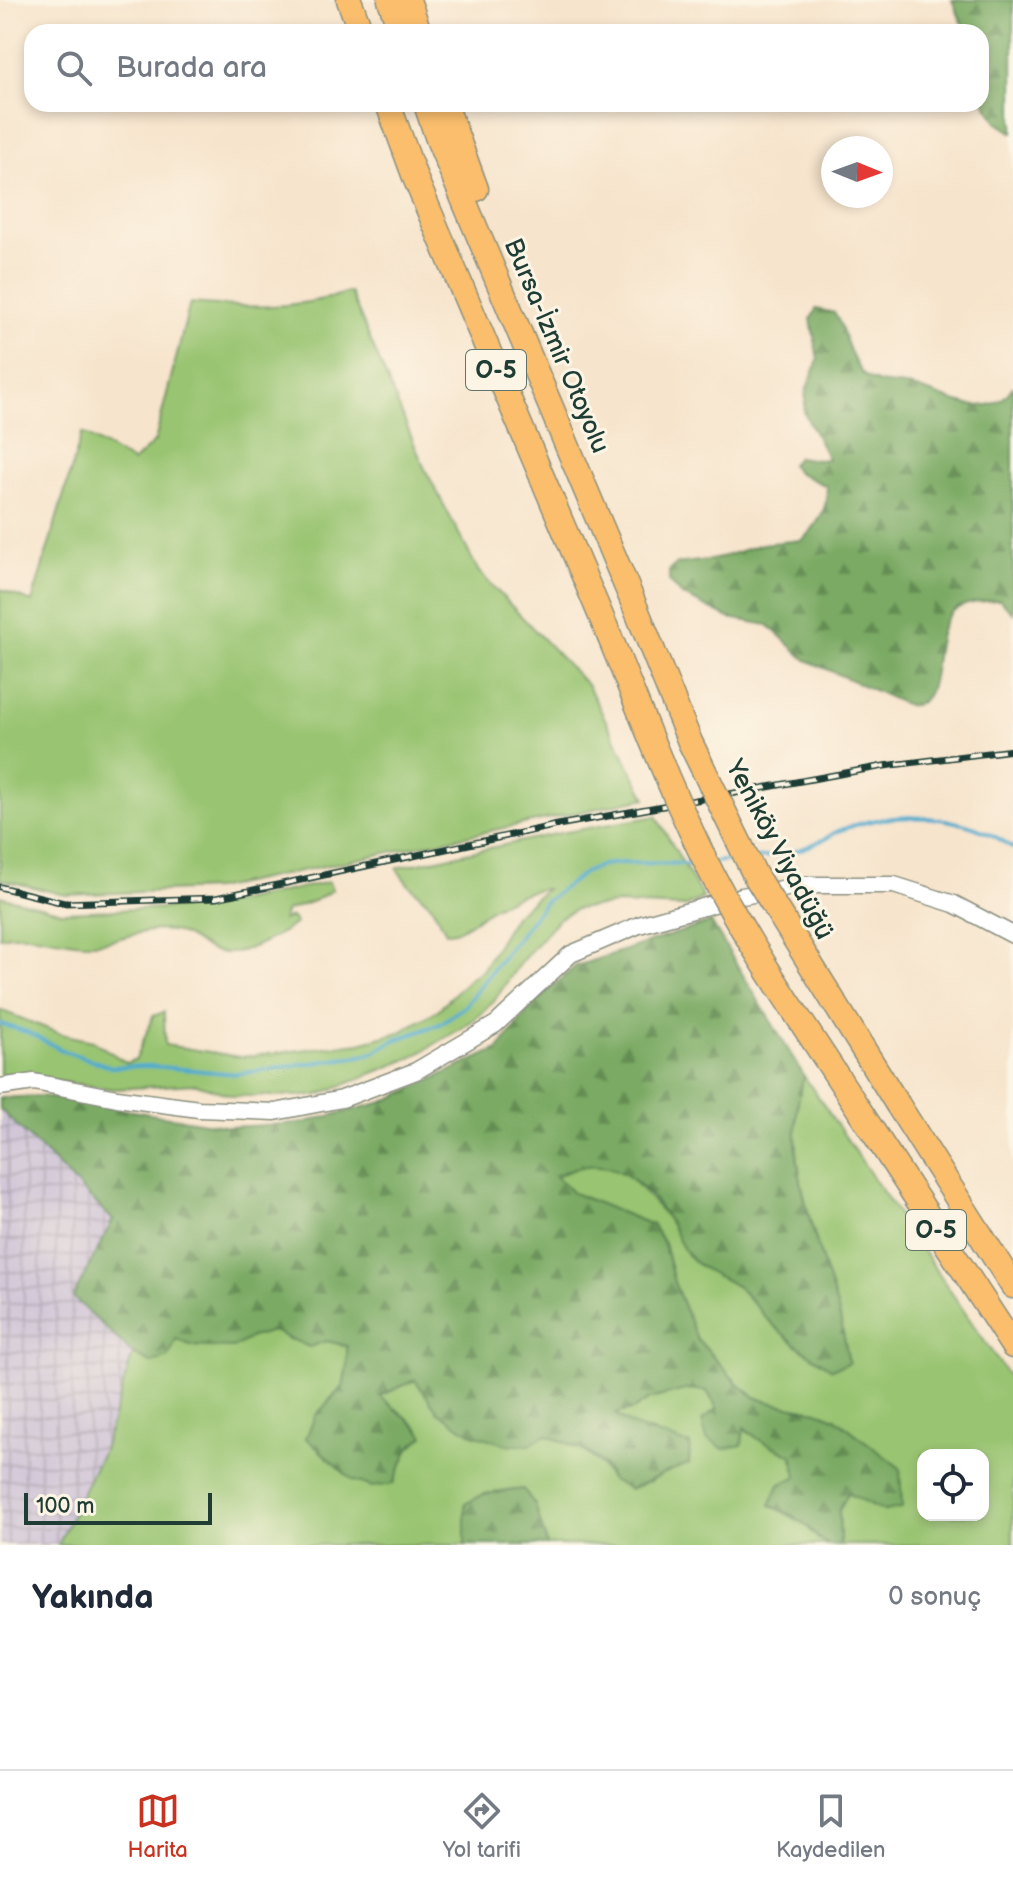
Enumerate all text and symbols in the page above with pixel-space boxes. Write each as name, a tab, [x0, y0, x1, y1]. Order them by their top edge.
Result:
search box	[24, 24, 989, 112]
icon: search	[52, 46, 96, 90]
text: Burada ara	[116, 50, 267, 86]
north arrow	[821, 136, 893, 208]
street label: Bursa-İzmir Otoyolu	[497, 234, 616, 458]
road number: O-5	[466, 350, 526, 390]
street label: Yeniköy Viyadüğü	[718, 754, 839, 945]
road number: O-5	[906, 1210, 966, 1250]
map controls	[917, 1449, 989, 1521]
button: locate	[917, 1449, 989, 1521]
scale bar	[24, 1489, 212, 1525]
text: 100 m	[36, 1493, 95, 1520]
text: Yakında	[32, 1577, 154, 1618]
text: 0 sonuç	[888, 1582, 981, 1613]
tab: Harita	[128, 1789, 188, 1864]
tab: Yol tarifi	[443, 1789, 521, 1864]
tab: Kaydedilen	[776, 1789, 885, 1864]

